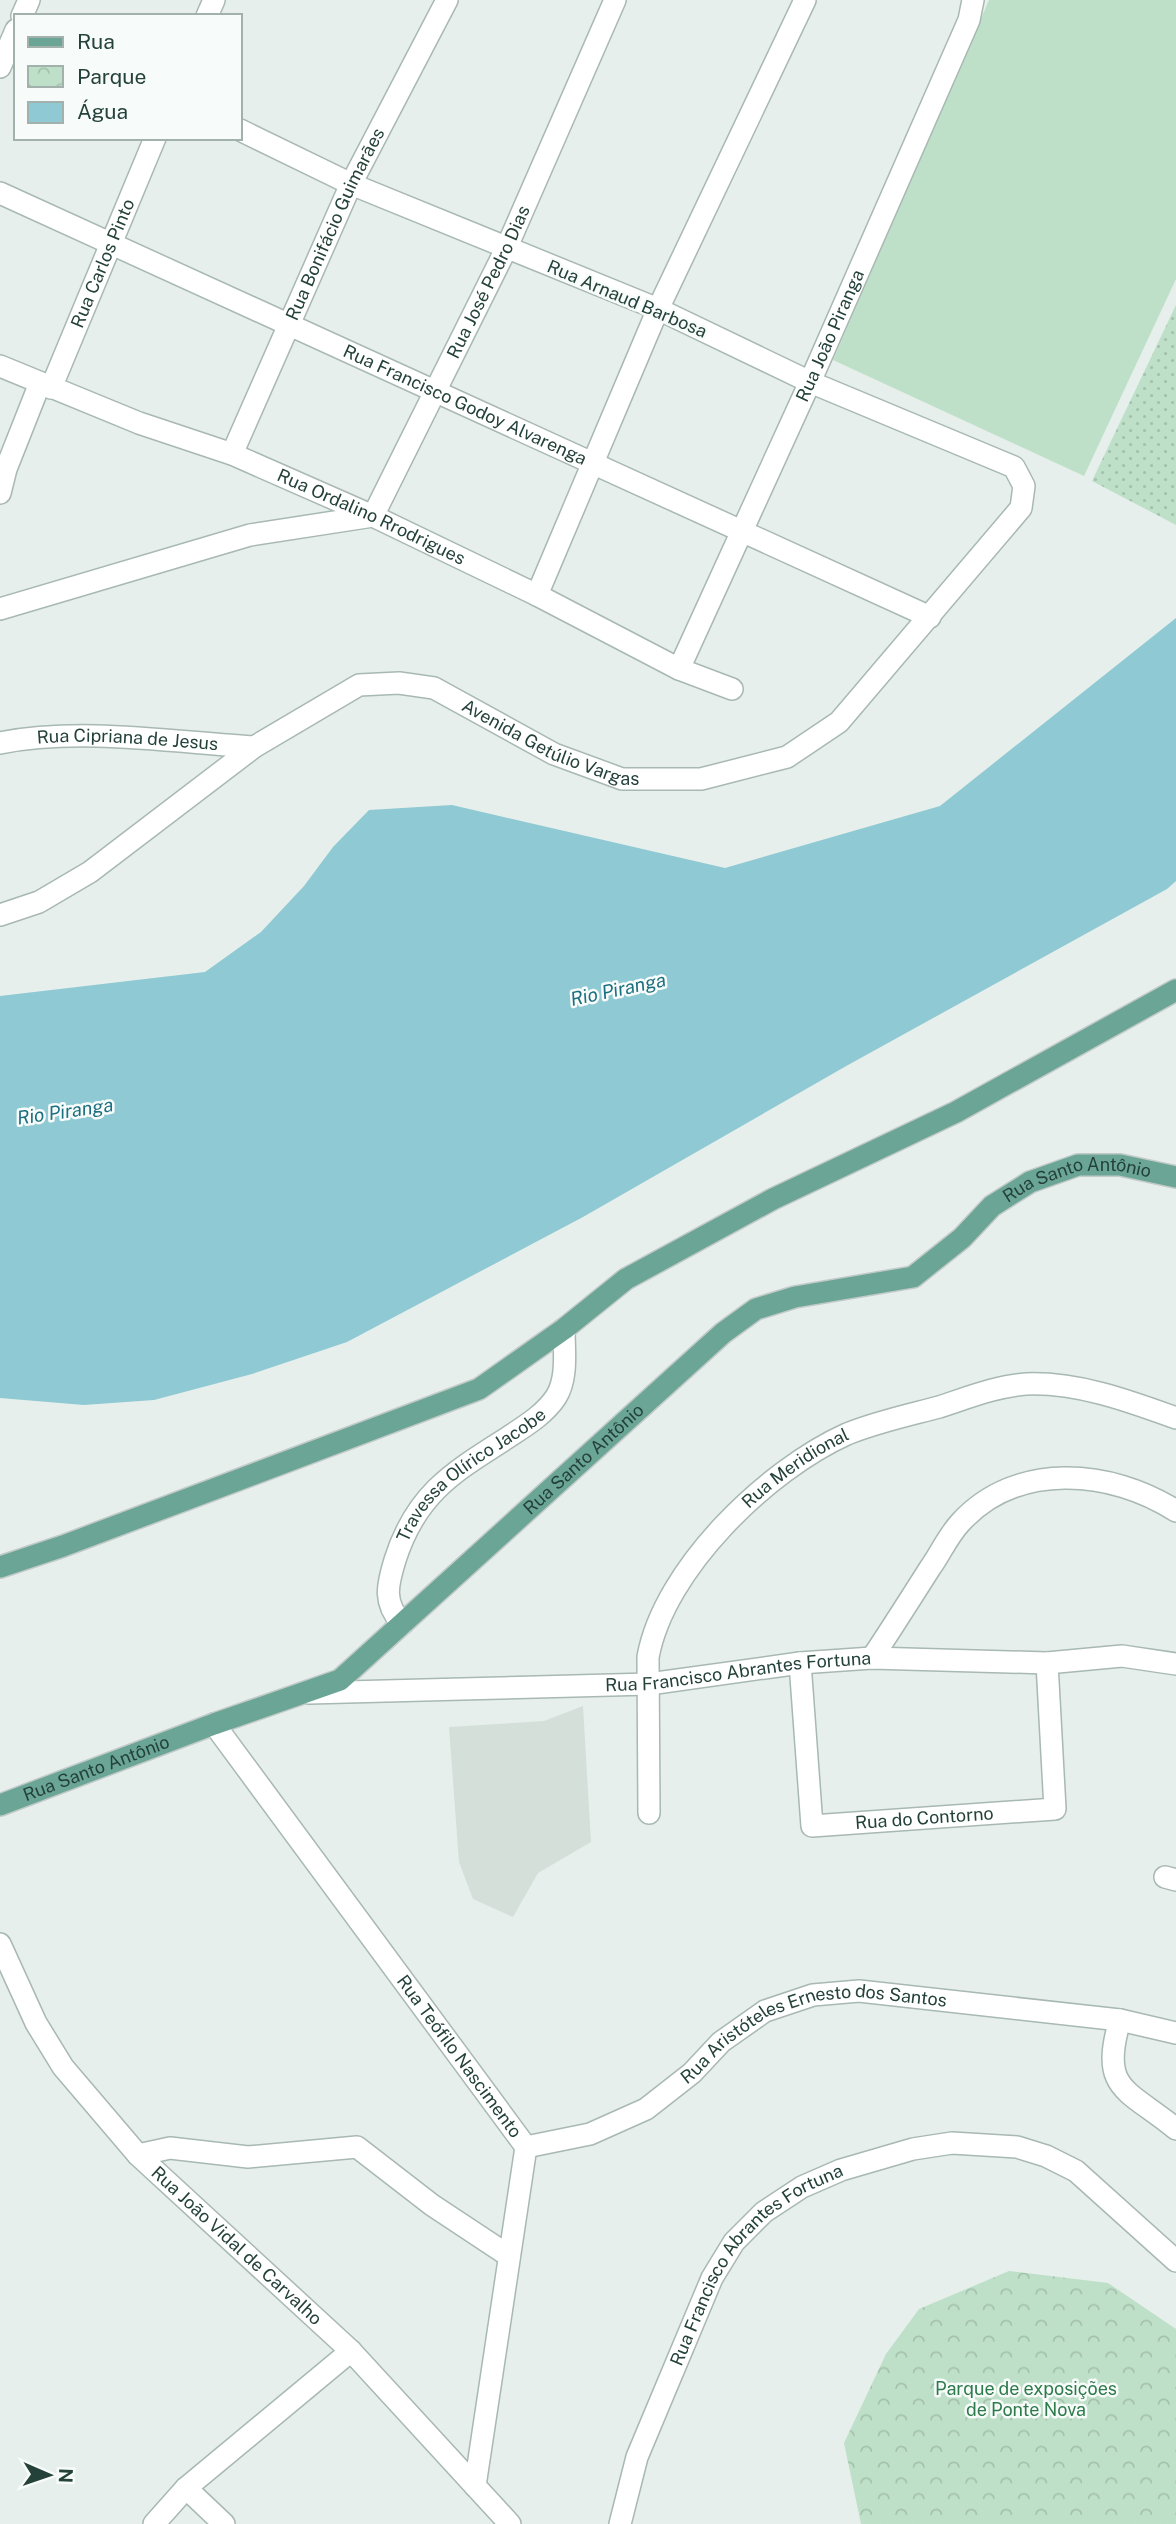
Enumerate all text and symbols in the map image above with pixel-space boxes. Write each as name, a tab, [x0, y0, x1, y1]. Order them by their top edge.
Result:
legend	[14, 14, 242, 140]
text: Rua	[77, 29, 115, 54]
text: Parque	[77, 64, 146, 89]
text: Água	[77, 99, 128, 124]
street label: Rua Bonifácio Guimarães	[281, 124, 388, 323]
street label: Rua Carlos Pinto	[66, 196, 139, 331]
street label: Rua José Pedro Dias	[442, 202, 534, 362]
street label: Rua Arnaud Barbosa	[544, 255, 710, 342]
street label: Rua João Piranga	[791, 266, 868, 405]
street label: Rua Francisco Godoy Alvarenga	[340, 340, 590, 469]
street label: Rua Ordalino Rrodrigues	[274, 464, 469, 569]
street label: Avenida Getúlio Vargas	[459, 695, 639, 789]
street label: Rua Cipriana de Jesus	[36, 725, 219, 754]
water label: Rio Piranga	[568, 968, 668, 1010]
water label: Rio Piranga	[16, 1093, 114, 1129]
street label: Rua Santo Antônio	[999, 1153, 1153, 1207]
street label: Rua Santo Antônio	[519, 1399, 648, 1519]
street label: Travessa Olírico Jacobe	[392, 1404, 550, 1545]
street label: Rua Meridional	[737, 1424, 852, 1512]
street label: Rua Francisco Abrantes Fortuna	[605, 1647, 872, 1695]
street label: Rua Santo Antônio	[20, 1731, 172, 1805]
street label: Rua do Contorno	[854, 1802, 994, 1833]
street label: Rua Teófilo Nascimento	[393, 1971, 526, 2142]
street label: Rua Aristóteles Ernesto dos Santos	[676, 1980, 948, 2088]
street label: Rua Francisco Abrantes Fortuna	[665, 2159, 846, 2369]
street label: Rua João Vidal de Carvalho	[147, 2162, 327, 2329]
park label: Parque de exposições de Ponte Nova	[935, 2378, 1117, 2420]
north arrow	[14, 2440, 84, 2510]
text: N	[55, 2468, 77, 2483]

